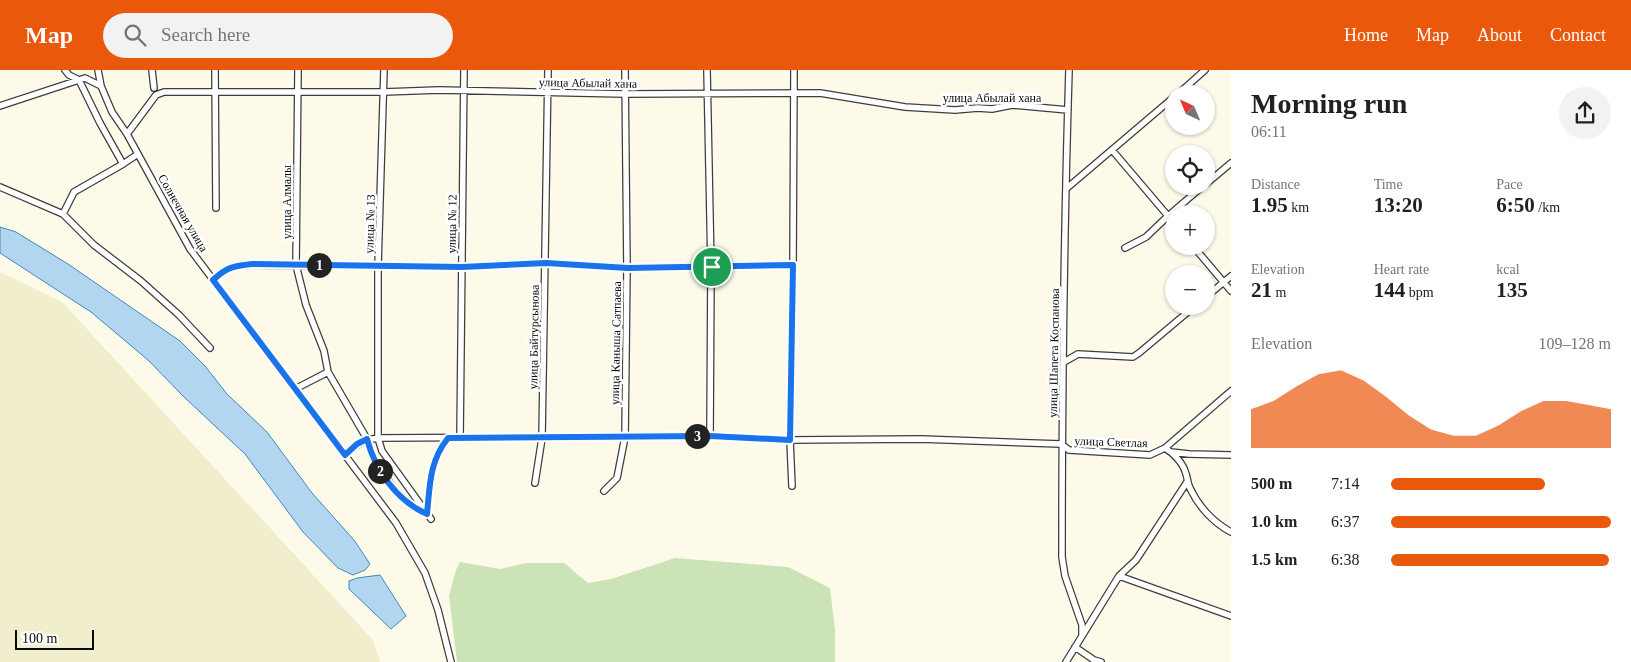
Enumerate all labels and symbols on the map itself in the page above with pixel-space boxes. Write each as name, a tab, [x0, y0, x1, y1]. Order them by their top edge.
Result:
street label: улица Абылай хана	[539, 75, 638, 91]
north arrow	[1165, 85, 1215, 135]
street label: улица Абылай хана	[943, 91, 1042, 105]
street label: улица Алмалы	[280, 165, 294, 239]
street label: Солнечная улица	[155, 172, 211, 255]
street label: улица № 13	[362, 194, 378, 254]
street label: улица № 12	[444, 194, 460, 254]
pin	[691, 246, 733, 288]
pin: 1	[306, 252, 332, 278]
street label: улица Каныша Сатпаева	[608, 280, 624, 405]
street label: улица Байтурсынова	[526, 284, 542, 390]
street label: улица Шапета Коспанова	[1046, 288, 1062, 418]
pin: 3	[684, 424, 710, 448]
street label: улица Светлая	[1074, 434, 1148, 450]
pin: 2	[368, 458, 392, 484]
scale bar	[15, 627, 94, 650]

